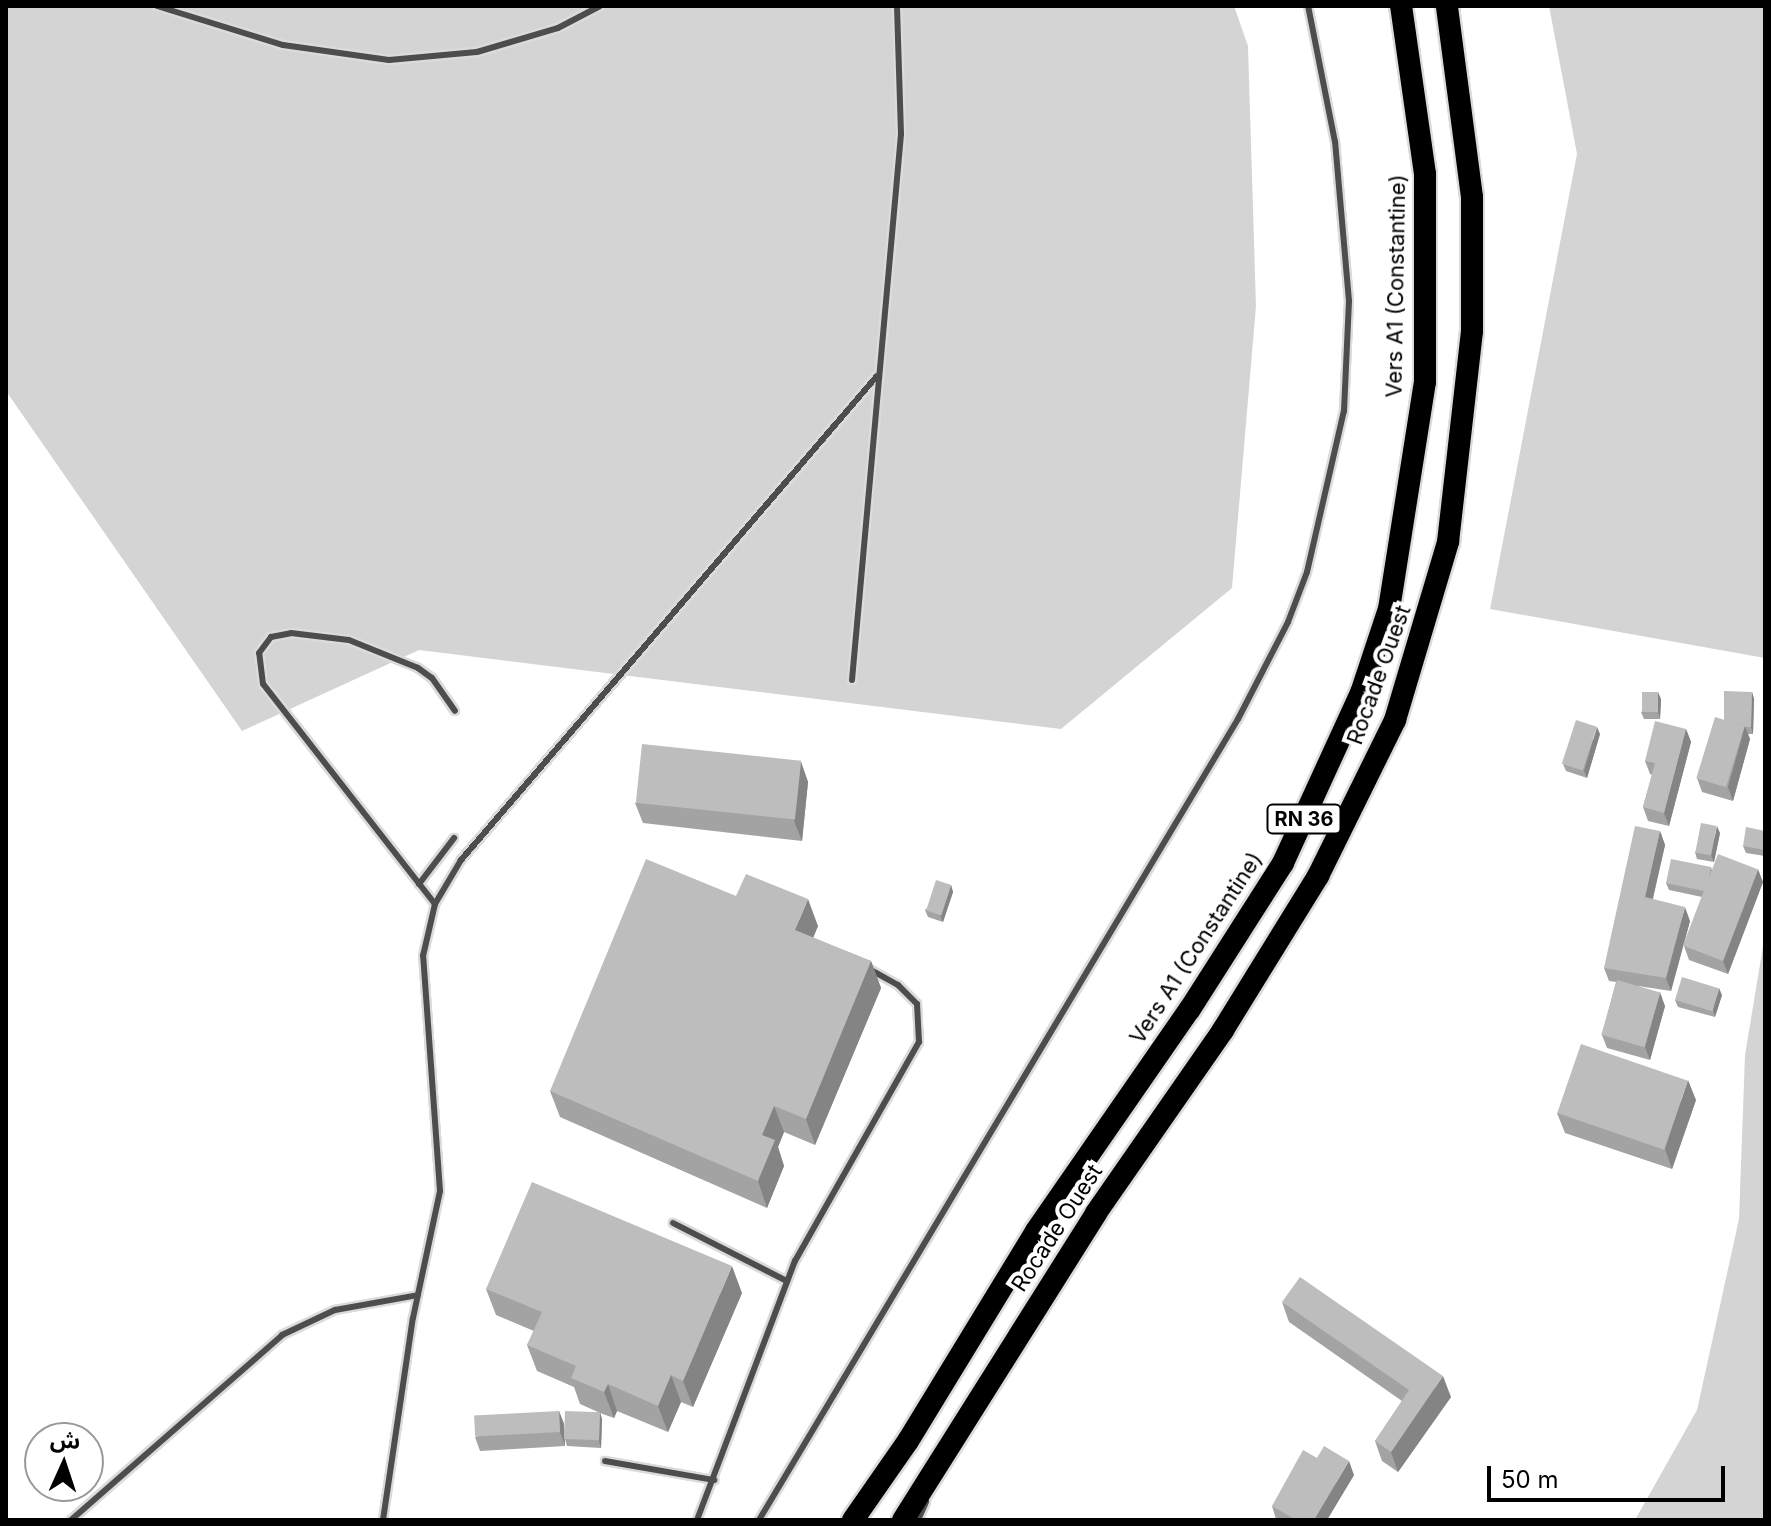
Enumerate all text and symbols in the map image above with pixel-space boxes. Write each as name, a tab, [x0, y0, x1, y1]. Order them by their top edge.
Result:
street label: Vers A1 (Constantine)	[1381, 174, 1411, 398]
street label: Rocade Ouest	[1342, 602, 1416, 748]
road number: RN 36	[1266, 803, 1342, 835]
street label: Vers A1 (Constantine)	[1124, 847, 1268, 1049]
street label: Rocade Ouest	[1006, 1160, 1108, 1296]
north arrow	[24, 1422, 104, 1502]
text: ش	[49, 1426, 81, 1454]
scale bar	[1491, 1450, 1729, 1500]
text: 50 m	[1501, 1465, 1559, 1494]

